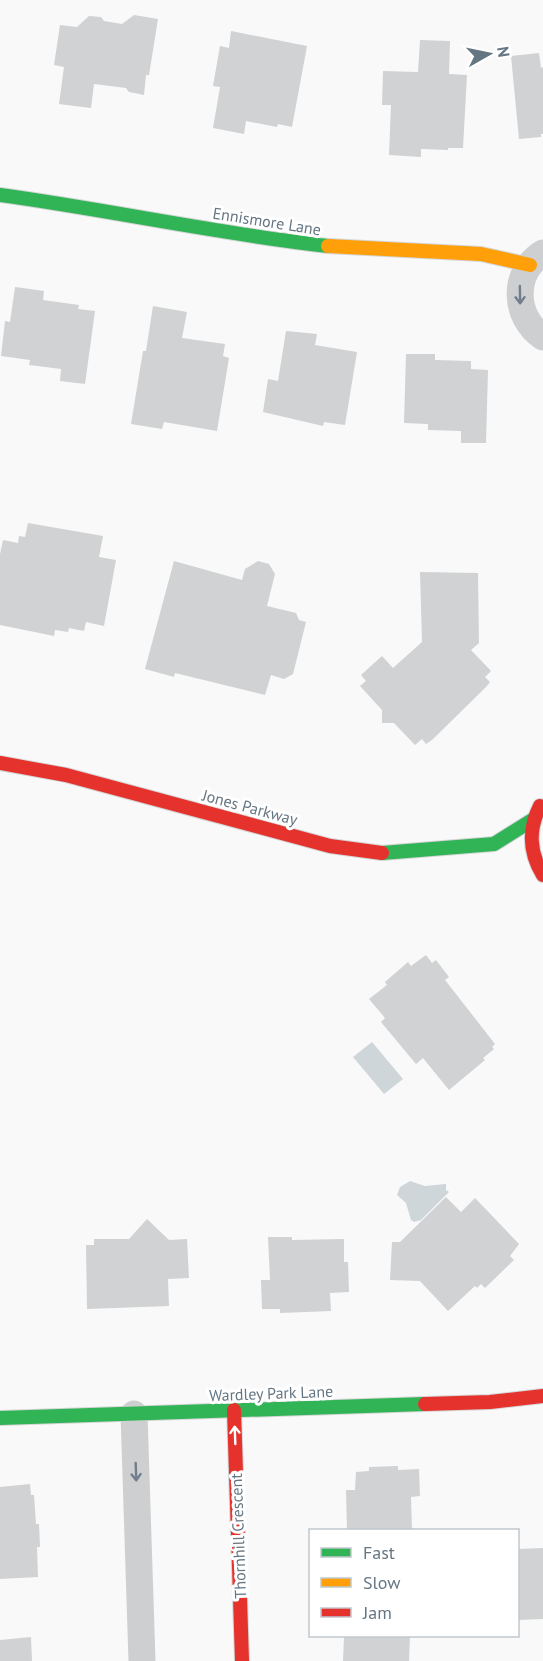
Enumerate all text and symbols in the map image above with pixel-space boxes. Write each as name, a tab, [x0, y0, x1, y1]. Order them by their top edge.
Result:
north arrow	[459, 24, 519, 84]
text: N	[493, 45, 515, 58]
street label: Ennismore Lane	[211, 203, 323, 239]
one-way arrow	[515, 285, 526, 304]
street label: Jones Parkway	[199, 784, 300, 829]
street label: Wardley Park Lane	[209, 1381, 333, 1405]
one-way arrow	[229, 1425, 240, 1445]
one-way arrow	[130, 1462, 142, 1482]
street label: Thornhill Crescent	[226, 1472, 250, 1599]
legend	[309, 1529, 519, 1637]
text: Fast	[363, 1541, 395, 1564]
text: Slow	[363, 1571, 401, 1594]
text: Jam	[362, 1601, 392, 1624]

